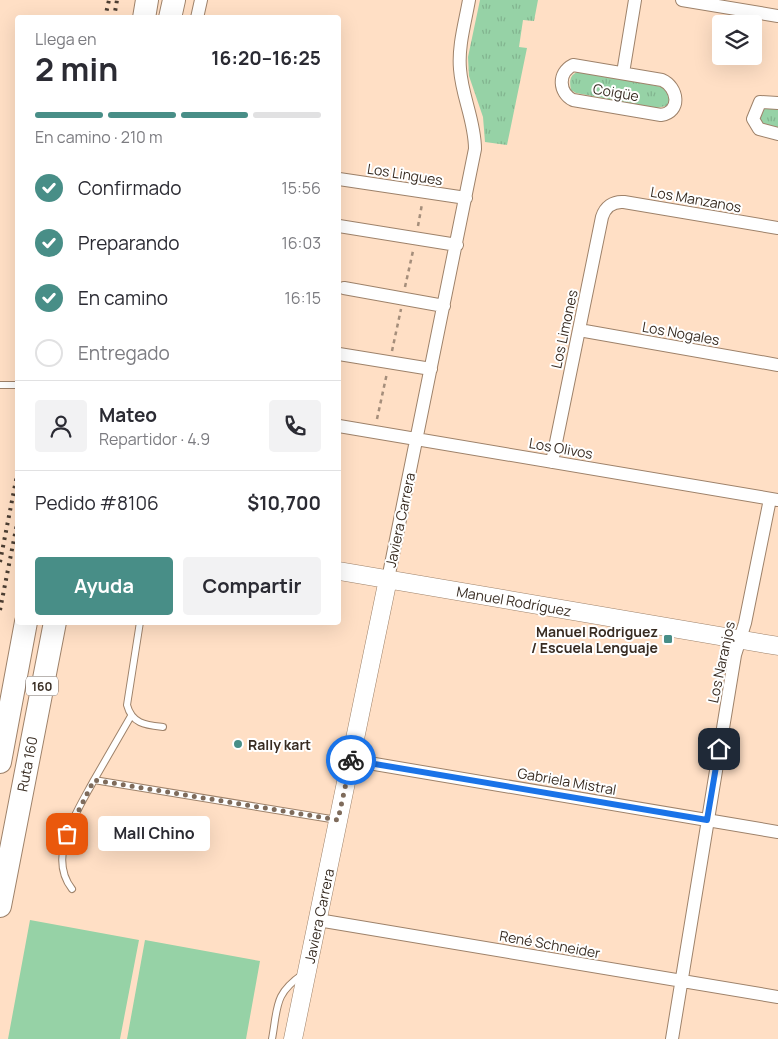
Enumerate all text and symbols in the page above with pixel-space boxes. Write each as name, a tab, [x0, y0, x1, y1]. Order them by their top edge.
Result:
map controls	[712, 15, 762, 65]
button: layers	[712, 15, 762, 65]
text: Llega en	[35, 28, 96, 50]
text: 16:20–16:25	[211, 45, 321, 71]
text: 2 min	[35, 47, 118, 91]
street label: Coigüe	[592, 79, 640, 105]
text: En camino · 210 m	[35, 126, 163, 148]
street label: Los Lingues	[366, 159, 444, 189]
icon: check	[35, 174, 63, 202]
text: Confirmado	[78, 175, 182, 201]
text: 15:56	[282, 177, 321, 199]
street label: Los Manzanos	[649, 182, 743, 216]
icon: check	[35, 229, 63, 257]
text: Preparando	[78, 230, 180, 256]
text: 16:03	[281, 232, 321, 254]
icon: check	[35, 284, 63, 312]
text: En camino	[78, 285, 168, 311]
text: 16:15	[285, 287, 321, 309]
street label: Los Limones	[546, 288, 582, 370]
street label: Los Nogales	[641, 317, 721, 349]
text: Entregado	[78, 340, 170, 366]
button: person	[35, 400, 87, 452]
button: phone	[269, 400, 321, 452]
text: Mateo	[99, 402, 157, 428]
text: Repartidor · 4.9	[99, 428, 210, 450]
street label: Los Olivos	[528, 433, 594, 463]
street label: Javiera Carrera	[381, 471, 419, 569]
text: Pedido #8106	[35, 490, 159, 516]
text: $10,700	[247, 490, 321, 516]
button: Ayuda	[35, 557, 173, 615]
button: Compartir	[183, 557, 321, 615]
street label: Manuel Rodríguez	[455, 582, 573, 620]
street label: Los Naranjos	[703, 620, 739, 704]
place label: Manuel Rodriguez / Escuela Lenguaje	[531, 622, 658, 657]
marker: Manuel Rodriguez / Escuela Lenguaje	[662, 633, 674, 645]
road number: 160	[26, 676, 58, 696]
pin	[698, 728, 740, 770]
street label: Ruta 160	[12, 735, 42, 793]
place label: Rally kart	[248, 735, 311, 754]
courier	[326, 735, 376, 785]
icon: home	[705, 735, 733, 763]
marker: Rally kart	[232, 738, 244, 750]
icon: bike	[337, 746, 365, 774]
street label: Gabriela Mistral	[516, 763, 618, 799]
pin	[46, 813, 88, 855]
callout: Mall Chino	[97, 816, 210, 852]
icon: bag	[53, 820, 81, 848]
text: Mall Chino	[113, 822, 195, 844]
street label: Javiera Carrera	[300, 867, 338, 965]
street label: René Schneider	[498, 926, 602, 962]

